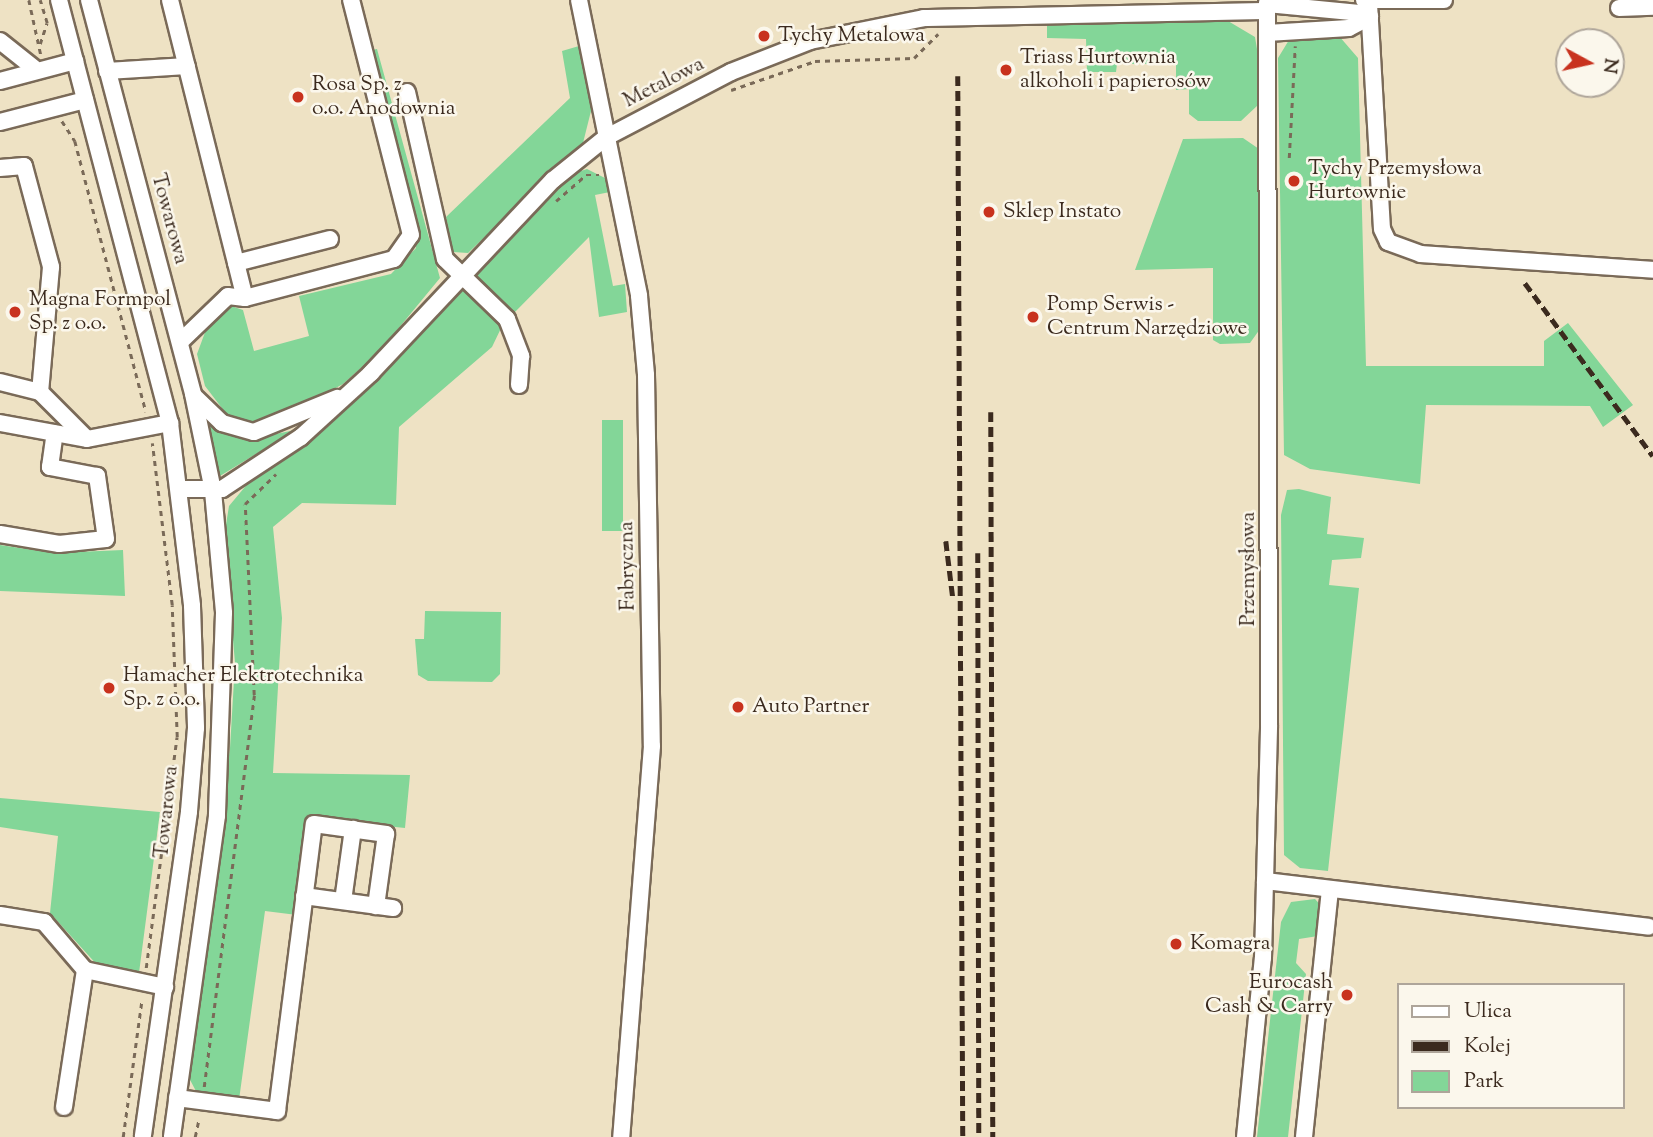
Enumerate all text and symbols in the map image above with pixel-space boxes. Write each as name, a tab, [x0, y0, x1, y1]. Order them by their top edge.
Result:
place label: Tychy Metalowa	[778, 23, 925, 49]
marker: Tychy Metalowa	[756, 28, 772, 44]
north arrow	[1555, 28, 1625, 98]
place label: Triass Hurtownia alkoholi i papierosów	[1020, 45, 1211, 95]
street label: Metalowa	[619, 52, 709, 114]
text: N	[1595, 56, 1624, 75]
marker: Triass Hurtownia alkoholi i papierosów	[998, 62, 1014, 78]
place label: Rosa Sp. z o.o. Anodownia	[312, 72, 455, 122]
marker: Rosa Sp. z o.o. Anodownia	[290, 89, 306, 105]
place label: Tychy Przemysłowa Hurtownie	[1308, 156, 1482, 206]
street label: Towarowa	[145, 171, 193, 267]
marker: Tychy Przemysłowa Hurtownie	[1286, 173, 1302, 189]
place label: Sklep Instato	[1003, 199, 1121, 225]
marker: Sklep Instato	[981, 204, 997, 220]
place label: Magna Formpol Sp. z o.o.	[29, 287, 171, 337]
place label: Pomp Serwis - Centrum Narzędziowe	[1047, 292, 1247, 342]
marker: Magna Formpol Sp. z o.o.	[7, 304, 23, 320]
marker: Pomp Serwis - Centrum Narzędziowe	[1025, 309, 1041, 325]
street label: Przemysłowa	[1236, 512, 1262, 626]
street label: Fabryczna	[615, 521, 641, 611]
place label: Hamacher Elektrotechnika Sp. z o.o.	[123, 663, 364, 713]
marker: Hamacher Elektrotechnika Sp. z o.o.	[101, 680, 117, 696]
place label: Auto Partner	[752, 694, 869, 720]
marker: Auto Partner	[730, 699, 746, 715]
street label: Towarowa	[150, 764, 184, 860]
place label: Komagra	[1190, 931, 1270, 957]
marker: Komagra	[1168, 936, 1184, 952]
place label: Eurocash Cash & Carry	[1205, 970, 1333, 1020]
legend	[1398, 983, 1625, 1109]
marker: Eurocash Cash & Carry	[1339, 987, 1355, 1003]
text: Ulica	[1464, 997, 1512, 1027]
text: Kolej	[1464, 1032, 1511, 1062]
text: Park	[1464, 1067, 1504, 1097]

